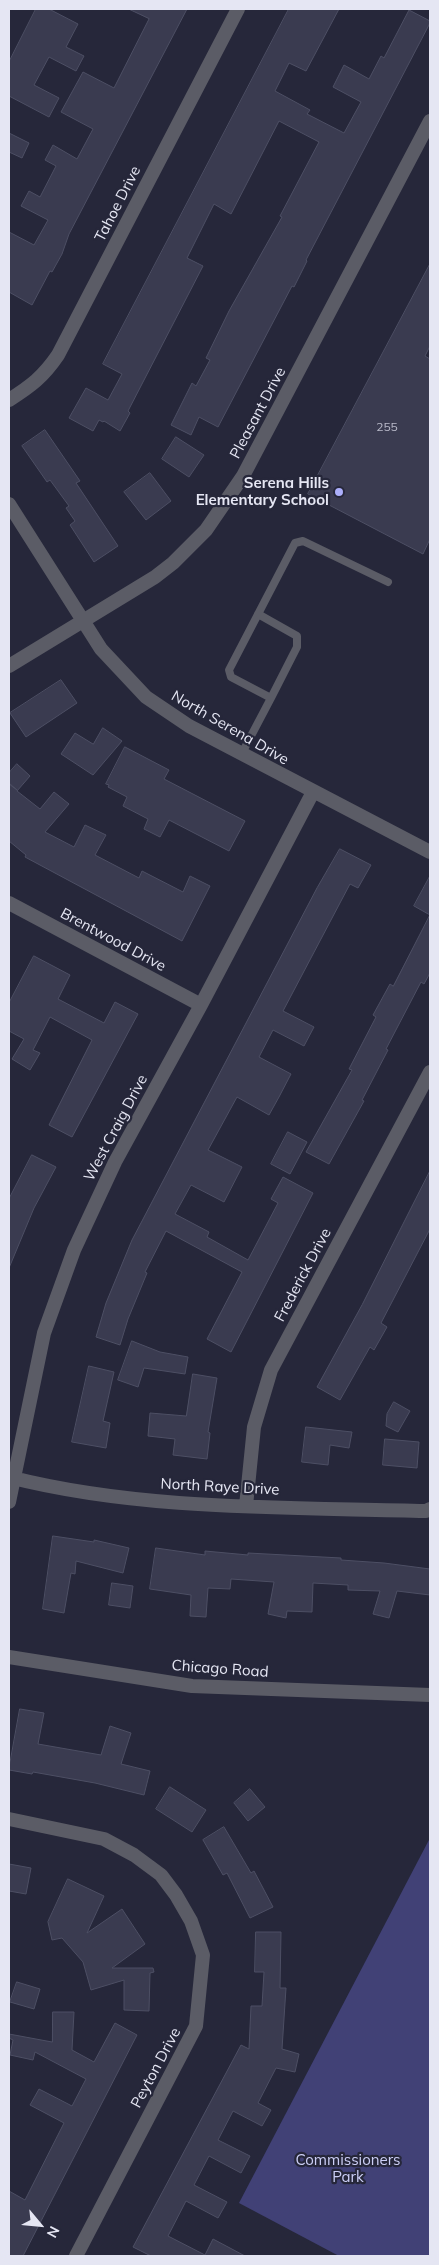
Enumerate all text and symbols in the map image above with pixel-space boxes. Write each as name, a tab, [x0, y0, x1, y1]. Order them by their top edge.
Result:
street label: Tahoe Drive	[91, 163, 145, 245]
street label: Pleasant Drive	[226, 364, 290, 462]
house number: 255	[376, 420, 398, 434]
place label: Serena Hills Elementary School	[196, 474, 329, 509]
marker: Serena Hills Elementary School	[333, 486, 345, 498]
street label: North Serena Drive	[168, 687, 292, 769]
street label: Brentwood Drive	[57, 905, 169, 975]
street label: West Craig Drive	[80, 1072, 152, 1184]
street label: Frederick Drive	[271, 1225, 335, 1325]
street label: North Raye Drive	[160, 1475, 280, 1499]
street label: Chicago Road	[171, 1657, 269, 1681]
street label: Peyton Drive	[127, 2025, 185, 2111]
park label: Commissioners Park	[296, 2151, 400, 2186]
north arrow	[15, 2200, 65, 2250]
text: N	[43, 2223, 64, 2241]

